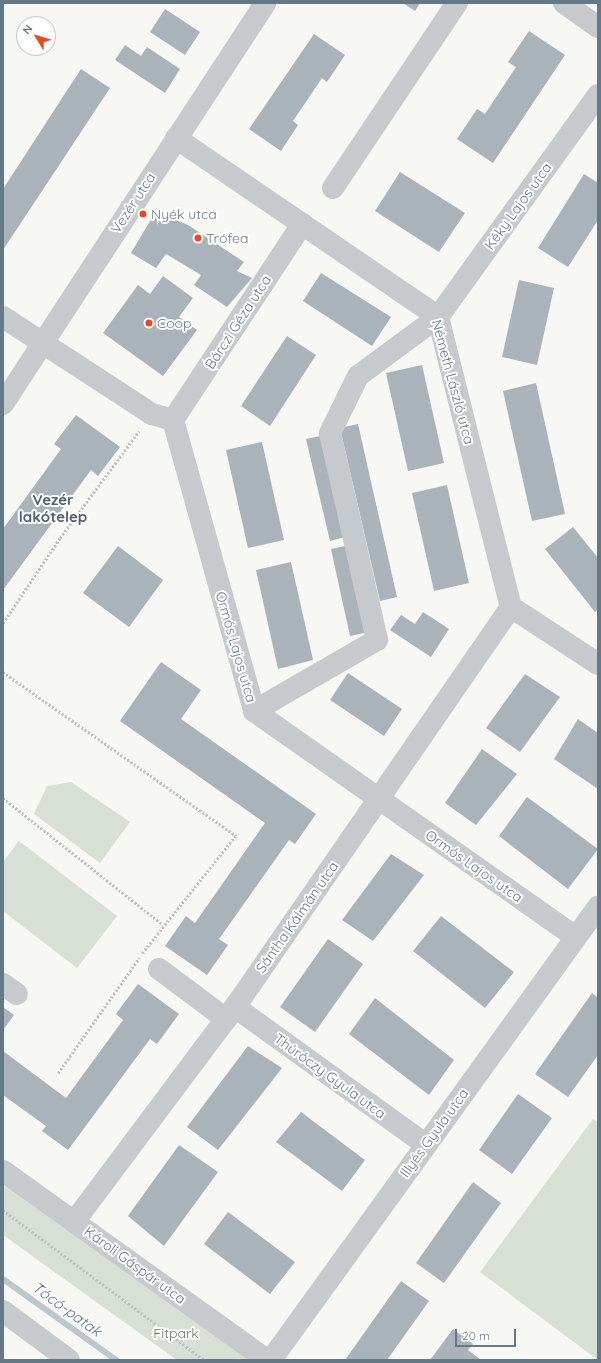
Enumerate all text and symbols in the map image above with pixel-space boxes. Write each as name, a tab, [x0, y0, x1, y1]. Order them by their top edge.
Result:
north arrow	[16, 16, 56, 56]
text: N	[19, 22, 35, 37]
street label: Kéky Lajos utca	[481, 159, 555, 253]
street label: Vezér utca	[107, 170, 159, 236]
place label: Nyék utca	[151, 206, 217, 222]
marker: Nyék utca	[138, 209, 148, 219]
place label: Trófea	[206, 230, 248, 246]
marker: Trófea	[193, 233, 203, 243]
street label: Bárczi Géza utca	[201, 272, 275, 372]
place label: Coop	[157, 315, 192, 331]
marker: Coop	[144, 318, 154, 328]
street label: Németh László utca	[428, 318, 478, 446]
district label: Vezér lakótelep	[19, 490, 87, 525]
street label: Ormós Lajos utca	[212, 590, 260, 704]
street label: Ormós Lajos utca	[422, 826, 526, 906]
street label: Sántha Kálmán utca	[252, 858, 342, 976]
street label: Thúróczy Gyula utca	[271, 1030, 389, 1122]
street label: Illyés Gyula utca	[396, 1085, 472, 1181]
street label: Károli Gáspár utca	[81, 1223, 189, 1307]
water label: Tócó-patak	[29, 1278, 105, 1340]
scale bar	[457, 1321, 518, 1347]
park label: Fitpark	[153, 1325, 199, 1341]
text: 20 m	[462, 1328, 490, 1343]

